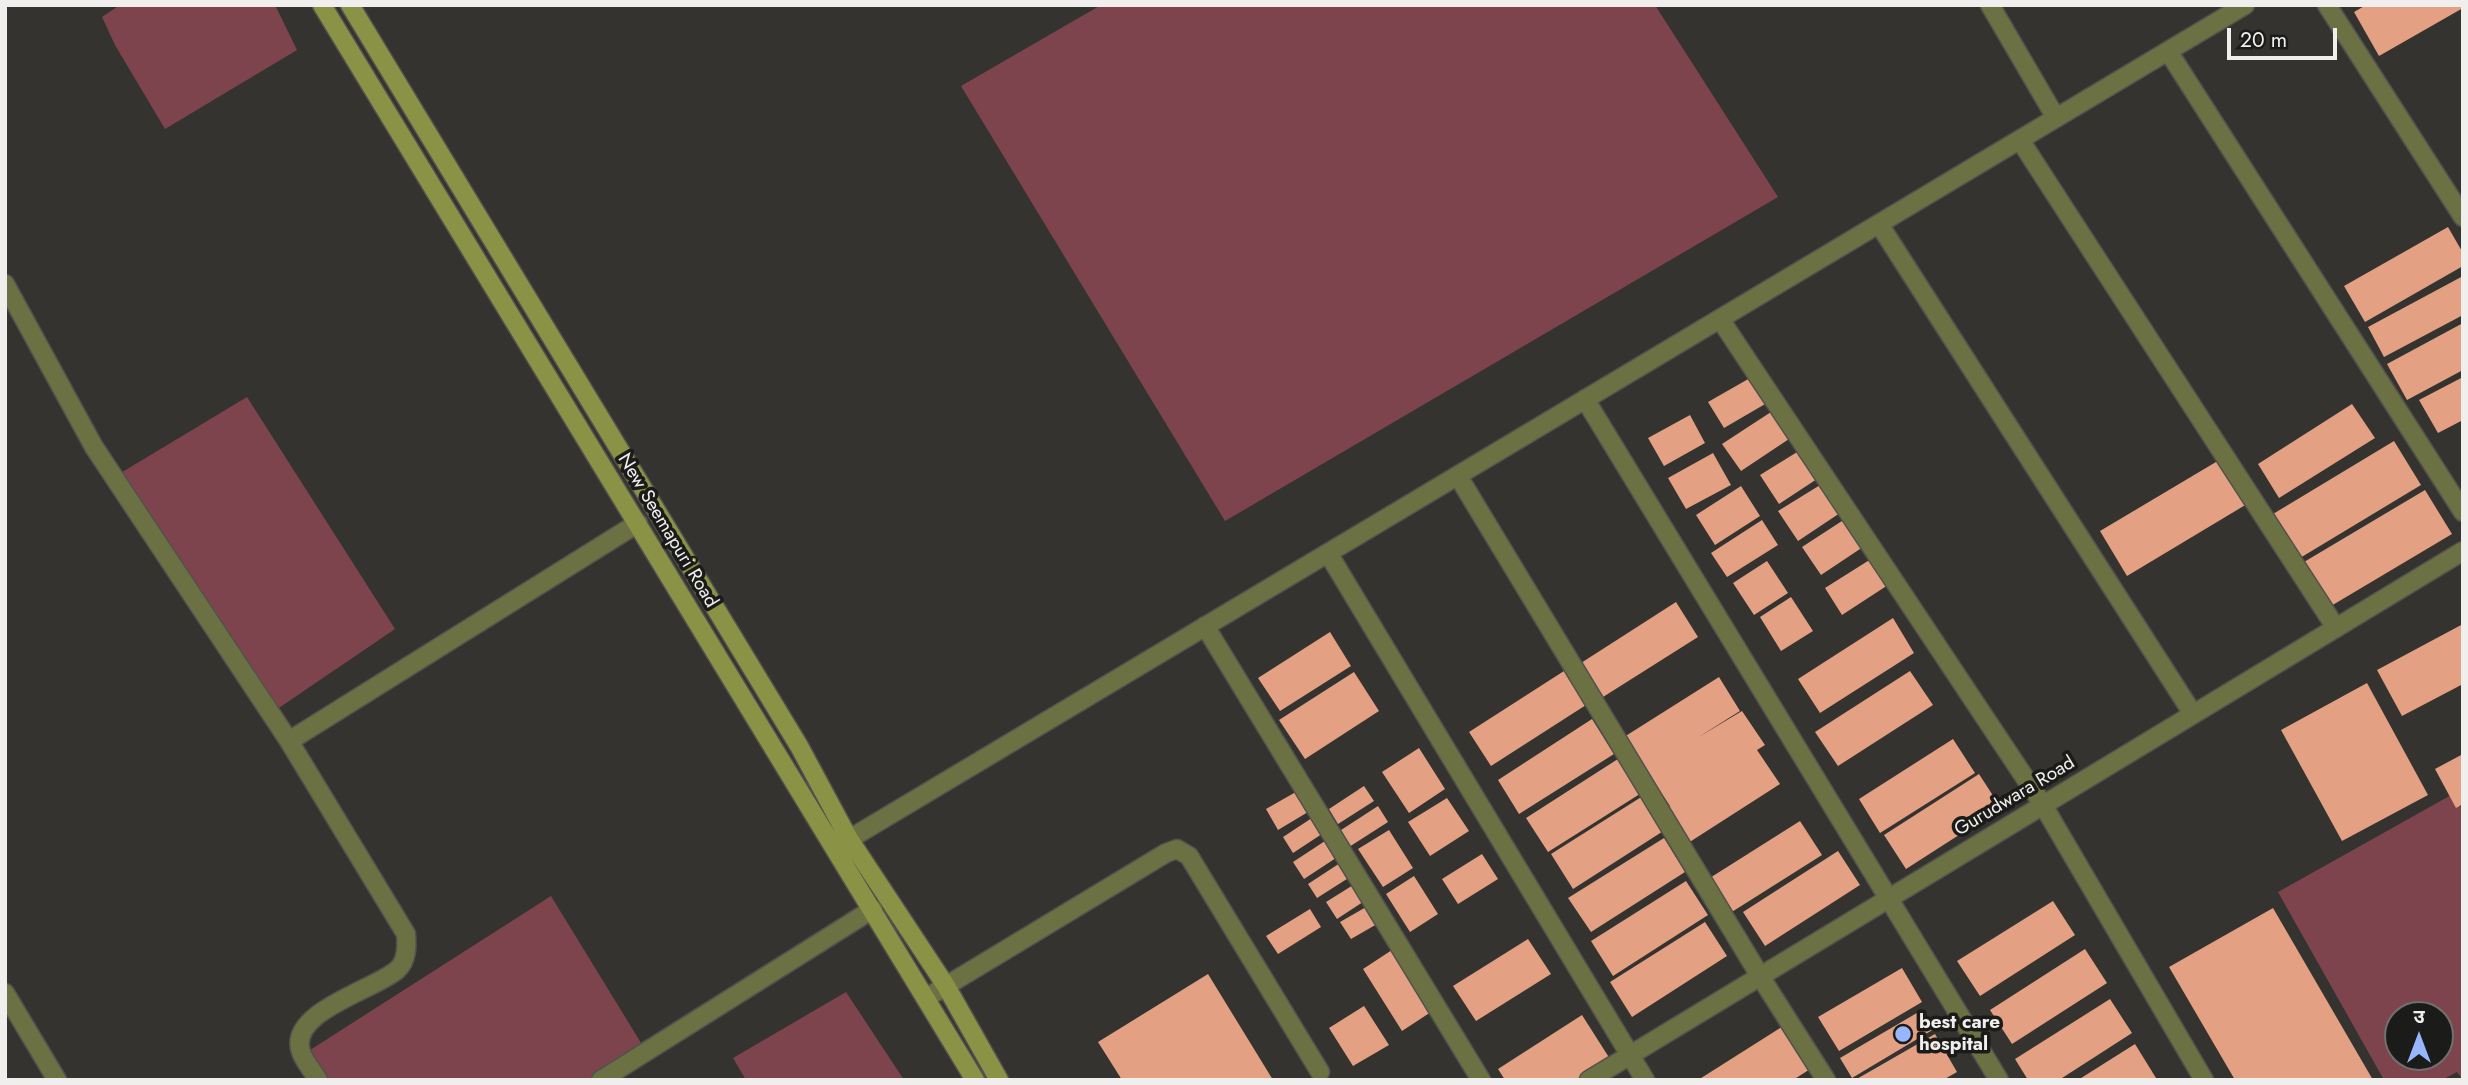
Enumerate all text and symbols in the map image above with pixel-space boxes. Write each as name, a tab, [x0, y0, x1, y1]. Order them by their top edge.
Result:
scale bar	[2230, 14, 2340, 58]
text: 20 m	[2240, 25, 2287, 55]
street label: New Seemapuri Road	[612, 450, 722, 612]
street label: Gurudwara Road	[1951, 752, 2079, 842]
north arrow	[2384, 1001, 2454, 1071]
text: उ	[2413, 1003, 2425, 1030]
place label: best care hospital	[1919, 1012, 2000, 1056]
marker: best care hospital	[1893, 1024, 1913, 1044]

